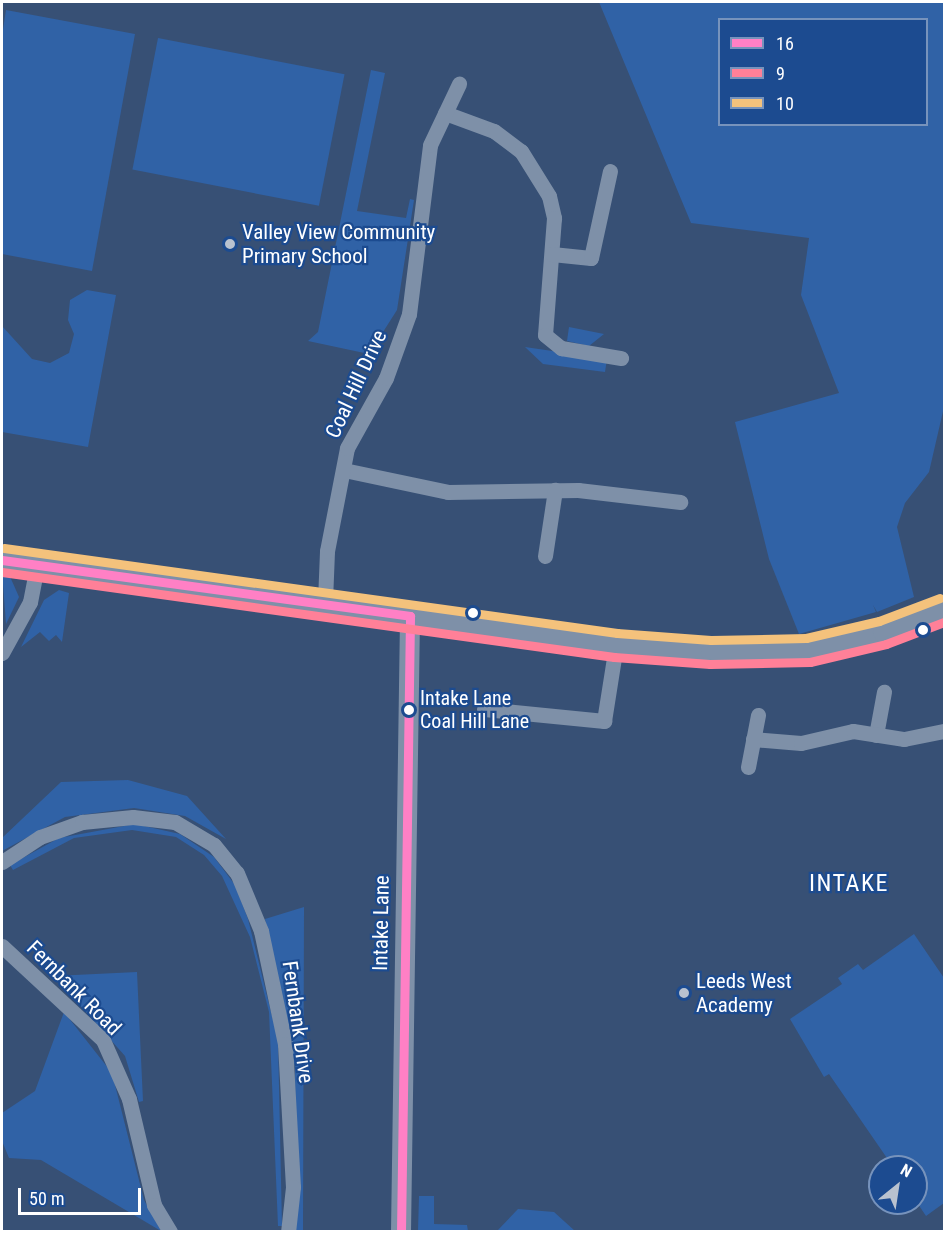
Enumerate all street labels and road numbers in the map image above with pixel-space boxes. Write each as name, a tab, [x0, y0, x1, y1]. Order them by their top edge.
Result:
street label: Coal Hill Drive	[320, 326, 392, 442]
street label: Intake Lane	[368, 875, 394, 971]
street label: Fernbank Road	[21, 935, 127, 1041]
street label: Fernbank Drive	[277, 959, 319, 1085]

